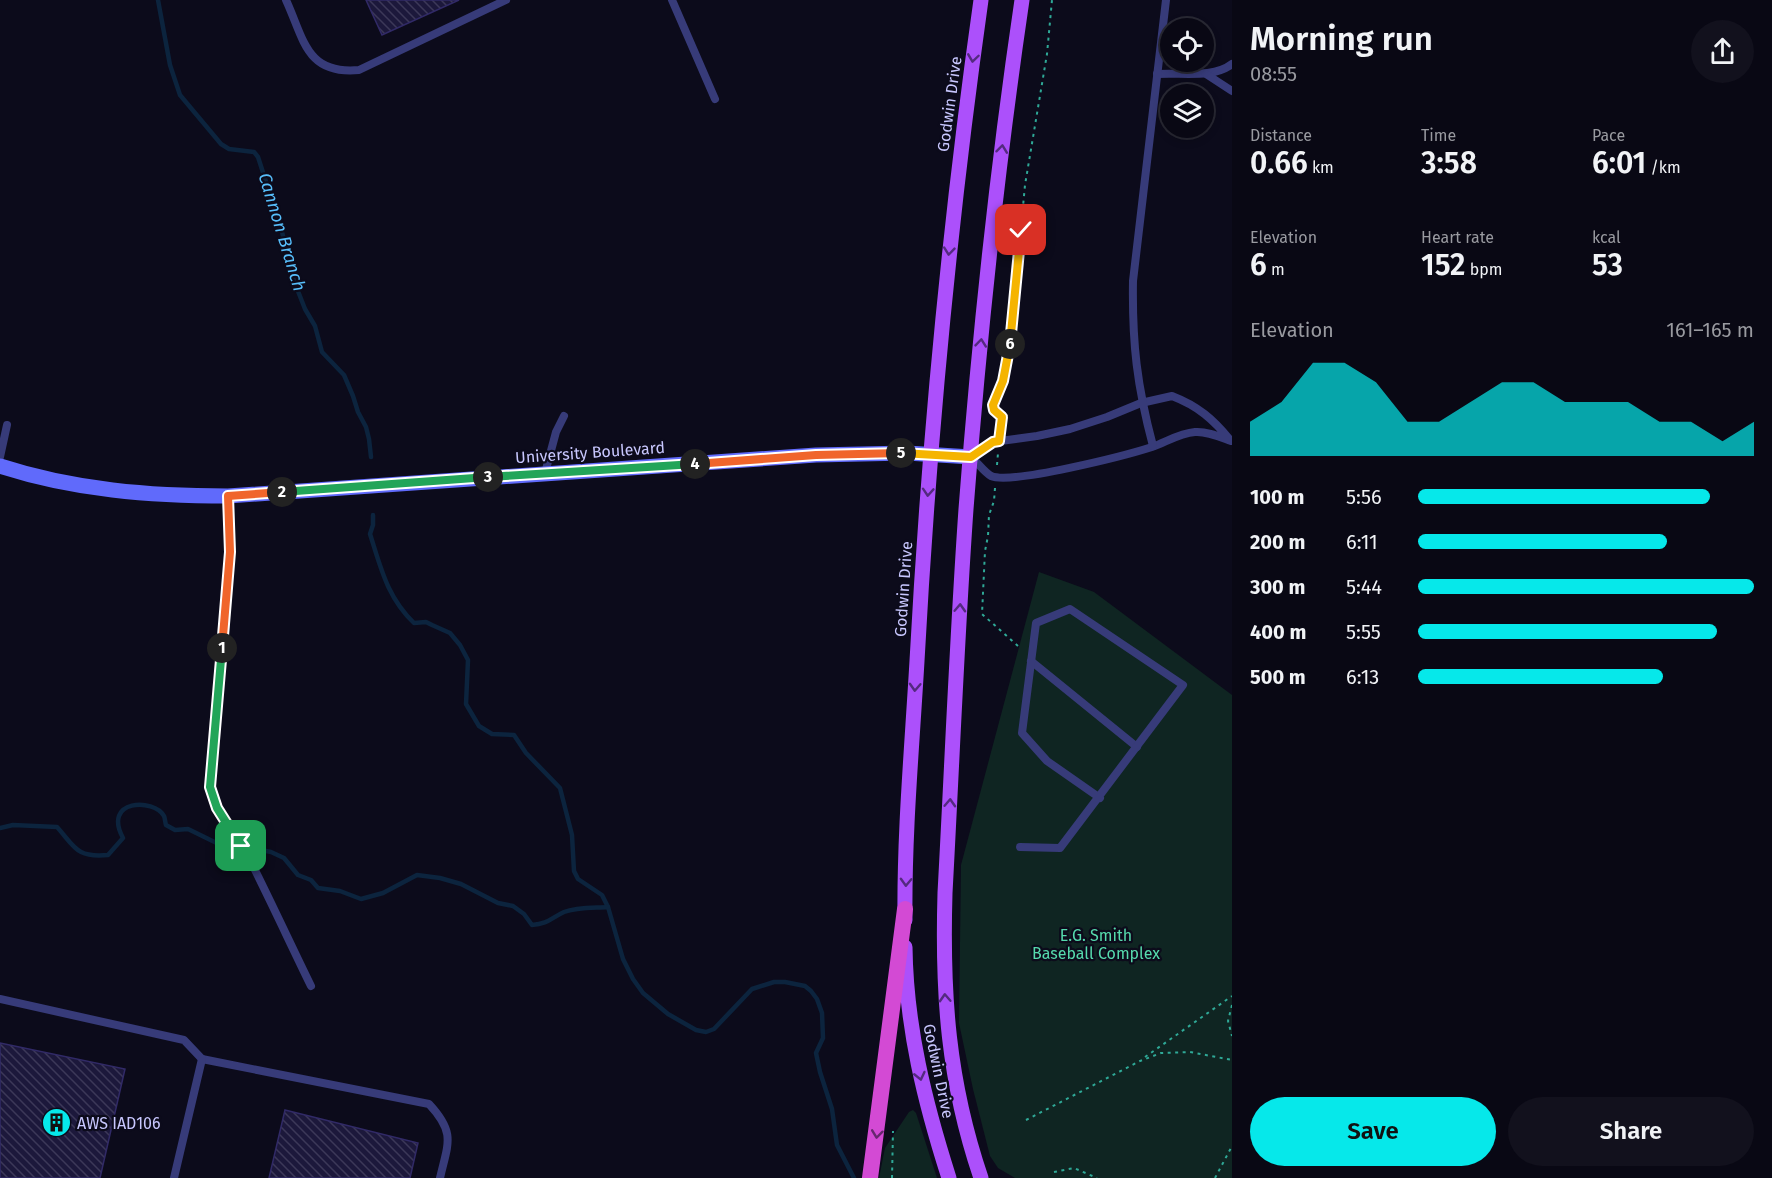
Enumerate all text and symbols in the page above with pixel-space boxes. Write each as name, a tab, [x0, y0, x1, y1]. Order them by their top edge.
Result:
map controls	[1160, 18, 1214, 138]
button: locate	[1160, 18, 1214, 72]
text: Morning run	[1250, 19, 1433, 59]
button: share	[1691, 20, 1754, 83]
one-way arrow	[967, 53, 979, 63]
street label: Godwin Drive	[933, 55, 966, 153]
text: 08:55	[1250, 62, 1297, 86]
button: layers	[1160, 84, 1214, 138]
text: Distance	[1250, 126, 1312, 145]
text: Time	[1421, 126, 1456, 145]
text: Pace	[1592, 126, 1625, 145]
one-way arrow	[996, 144, 1008, 153]
text: 0.66	[1250, 145, 1308, 181]
text: 3:58	[1421, 145, 1477, 181]
text: 6:01	[1592, 145, 1646, 181]
text: km	[1308, 158, 1334, 177]
text: /km	[1646, 158, 1681, 177]
water label: Cannon Branch	[253, 170, 311, 294]
pin	[995, 204, 1046, 255]
icon: check	[1004, 213, 1037, 246]
text: Elevation	[1250, 228, 1317, 247]
text: Heart rate	[1421, 228, 1494, 247]
text: kcal	[1592, 228, 1621, 247]
one-way arrow	[943, 247, 956, 256]
text: 6	[1250, 247, 1267, 283]
text: 152	[1421, 247, 1465, 283]
text: 53	[1592, 247, 1623, 283]
text: m	[1267, 260, 1285, 279]
text: bpm	[1465, 260, 1502, 279]
text: Elevation	[1250, 318, 1334, 342]
text: 161–165 m	[1666, 318, 1754, 342]
pin: 6	[995, 329, 1025, 359]
text: 6	[1005, 334, 1015, 353]
one-way arrow	[974, 338, 986, 347]
street label: University Boulevard	[515, 438, 665, 467]
pin: 5	[886, 438, 916, 468]
text: 5	[897, 443, 905, 462]
pin: 4	[680, 449, 710, 479]
text: 4	[690, 454, 700, 473]
pin: 3	[473, 462, 503, 492]
text: 3	[484, 467, 492, 486]
pin: 2	[267, 477, 297, 507]
text: 2	[278, 482, 286, 501]
text: 100 m	[1250, 485, 1304, 509]
text: 5:56	[1346, 485, 1382, 509]
one-way arrow	[921, 488, 934, 497]
text: 200 m	[1250, 530, 1305, 554]
text: 6:11	[1346, 530, 1378, 554]
street label: Godwin Drive	[891, 540, 916, 638]
text: 300 m	[1250, 575, 1305, 599]
text: 5:44	[1346, 575, 1382, 599]
one-way arrow	[954, 604, 967, 613]
text: 400 m	[1250, 620, 1306, 644]
text: 5:55	[1346, 620, 1381, 644]
pin: 1	[207, 633, 237, 663]
text: 1	[218, 638, 226, 657]
text: 500 m	[1250, 665, 1306, 689]
text: 6:13	[1346, 665, 1379, 689]
one-way arrow	[909, 682, 922, 691]
one-way arrow	[943, 799, 956, 808]
pin	[215, 820, 266, 871]
icon: arrive	[224, 829, 257, 862]
one-way arrow	[899, 877, 912, 886]
park label: E.G. Smith Baseball Complex	[1032, 926, 1160, 963]
one-way arrow	[938, 993, 951, 1002]
street label: Godwin Drive	[919, 1022, 958, 1120]
one-way arrow	[913, 1070, 926, 1080]
button: Save	[1250, 1097, 1496, 1166]
button: Share	[1508, 1097, 1754, 1166]
building icon: AWS IAD106	[40, 1107, 72, 1139]
place label: AWS IAD106	[77, 1114, 161, 1133]
one-way arrow	[871, 1130, 883, 1139]

